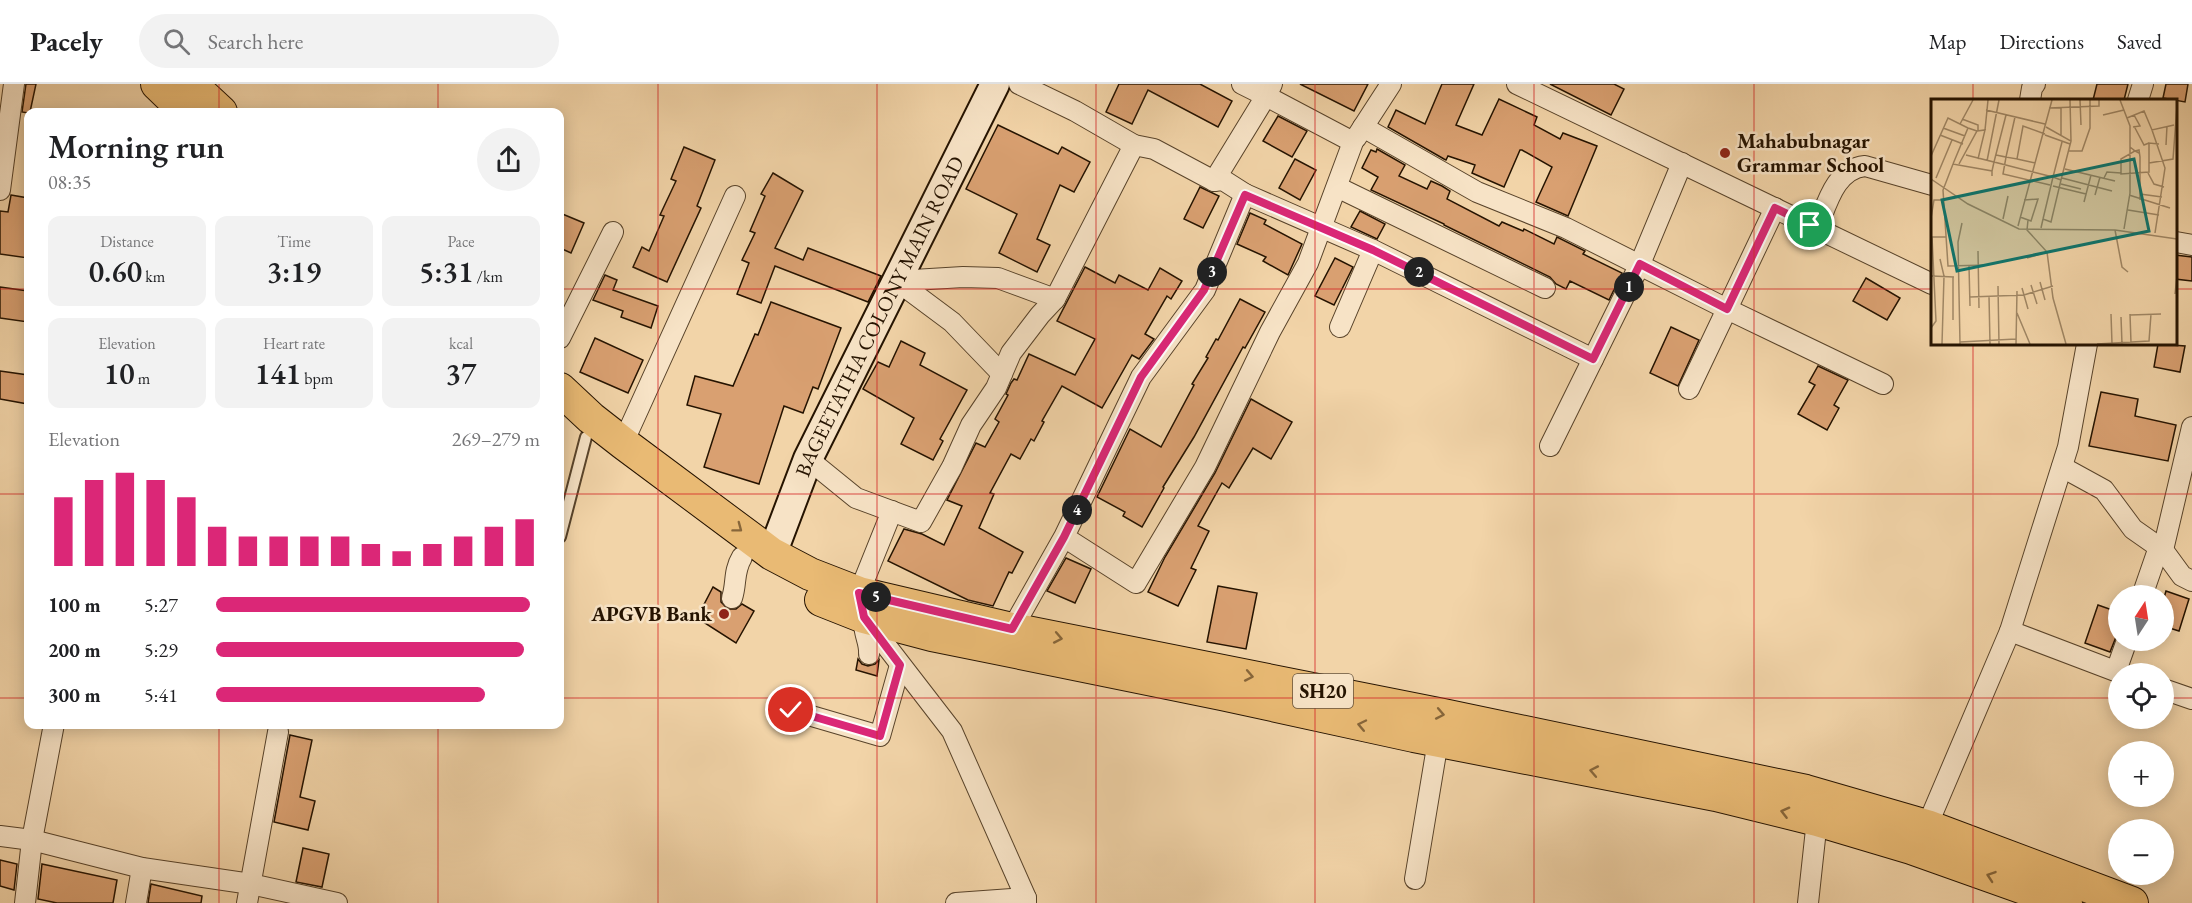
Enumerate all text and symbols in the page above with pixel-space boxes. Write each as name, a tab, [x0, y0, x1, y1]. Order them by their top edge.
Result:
search box	[139, 14, 559, 68]
text: Pacely	[30, 23, 103, 59]
icon: search	[160, 25, 193, 58]
text: Search here	[208, 27, 303, 56]
text: Map	[1929, 28, 1966, 55]
text: Directions	[1999, 28, 2084, 55]
text: Saved	[2117, 28, 2162, 55]
inset map	[1931, 99, 2177, 345]
text: Morning run	[48, 125, 225, 168]
place label: Mahabubnagar Grammar School	[1737, 127, 1884, 178]
button: share	[477, 128, 540, 191]
marker: Mahabubnagar Grammar School	[1718, 146, 1732, 160]
street label: BAGEETATHA COLONY MAIN ROAD	[789, 151, 970, 480]
text: 08:35	[48, 169, 91, 195]
pin	[1784, 199, 1835, 250]
icon: arrive	[1793, 208, 1826, 241]
text: Distance	[100, 231, 154, 252]
text: Time	[277, 231, 311, 252]
text: Pace	[448, 231, 474, 252]
text: 0.60	[89, 252, 142, 291]
text: 3:19	[267, 252, 321, 291]
text: 5:31	[419, 252, 473, 291]
pin: 3	[1197, 257, 1227, 287]
pin: 2	[1404, 257, 1434, 287]
text: 3	[1208, 261, 1216, 282]
text: 2	[1415, 261, 1423, 282]
text: km	[142, 266, 165, 287]
text: /km	[473, 266, 503, 287]
pin: 1	[1614, 272, 1644, 302]
text: 1	[1625, 276, 1633, 297]
text: Elevation	[98, 333, 156, 354]
text: Heart rate	[263, 333, 325, 354]
text: kcal	[449, 333, 473, 354]
text: 10	[104, 354, 135, 393]
text: 141	[255, 354, 301, 393]
text: 37	[446, 354, 476, 393]
text: m	[135, 368, 150, 389]
text: bpm	[301, 368, 333, 389]
text: Elevation	[48, 426, 120, 452]
text: 269–279 m	[452, 426, 540, 452]
pin: 4	[1062, 495, 1092, 525]
text: 4	[1073, 499, 1081, 520]
one-way arrow	[731, 521, 742, 532]
pin: 5	[861, 582, 891, 612]
north arrow	[2108, 585, 2174, 651]
map controls	[2108, 585, 2174, 885]
text: 5	[872, 586, 880, 607]
text: 100 m	[48, 592, 101, 618]
text: 5:27	[144, 592, 178, 618]
place label: APGVB Bank	[590, 600, 713, 627]
marker: APGVB Bank	[717, 607, 731, 621]
one-way arrow	[1052, 631, 1062, 644]
text: 200 m	[48, 637, 101, 663]
text: 5:29	[144, 637, 178, 663]
button: locate	[2108, 663, 2174, 729]
one-way arrow	[1244, 669, 1254, 682]
road number: SH20	[1293, 674, 1353, 708]
text: 300 m	[48, 682, 101, 708]
text: 5:41	[144, 682, 178, 708]
pin	[765, 684, 816, 735]
icon: check	[774, 693, 807, 726]
one-way arrow	[1435, 707, 1445, 720]
one-way arrow	[1357, 719, 1367, 732]
button: +	[2108, 741, 2174, 807]
one-way arrow	[1589, 765, 1599, 778]
one-way arrow	[1780, 806, 1790, 819]
button: −	[2108, 819, 2174, 885]
one-way arrow	[1986, 870, 1997, 883]

